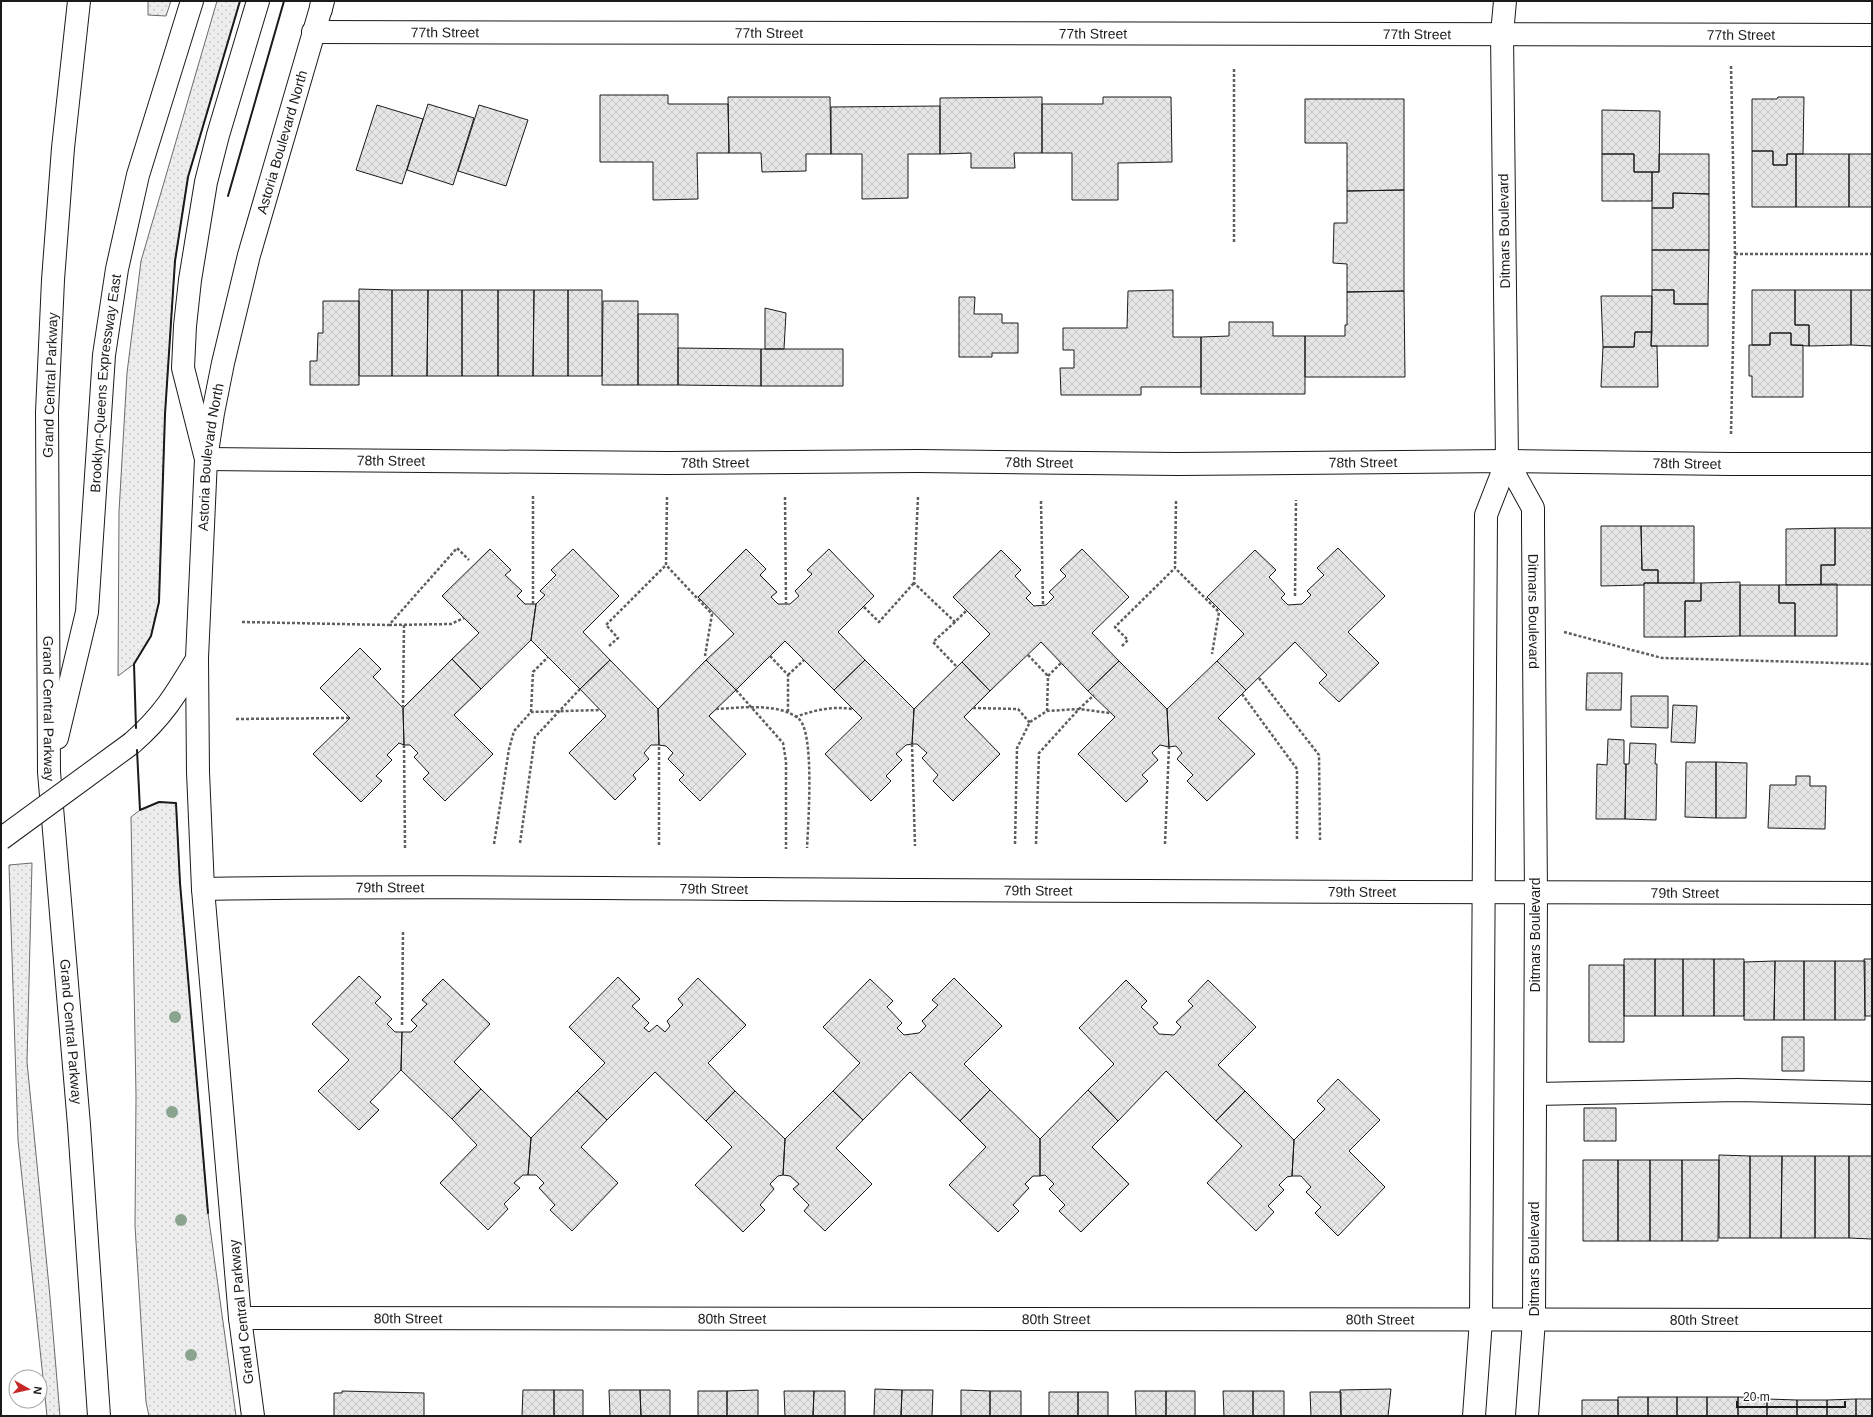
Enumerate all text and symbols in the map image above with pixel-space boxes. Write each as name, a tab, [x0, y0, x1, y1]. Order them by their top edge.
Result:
street label: 77th Street	[411, 24, 479, 40]
street label: 77th Street	[735, 25, 803, 41]
street label: 77th Street	[1059, 25, 1127, 42]
street label: 77th Street	[1383, 26, 1451, 42]
street label: 77th Street	[1707, 27, 1775, 43]
street label: Astoria Boulevard North	[253, 68, 310, 216]
street label: Ditmars Boulevard	[1495, 173, 1513, 289]
street label: Brooklyn-Queens Expressway East	[87, 273, 124, 493]
street label: Grand Central Parkway	[39, 312, 61, 458]
street label: Astoria Boulevard North	[195, 382, 227, 531]
street label: 78th Street	[357, 452, 425, 469]
street label: 78th Street	[681, 454, 749, 471]
street label: 78th Street	[1005, 454, 1073, 471]
street label: 78th Street	[1329, 454, 1397, 471]
street label: 78th Street	[1653, 455, 1721, 472]
street label: Ditmars Boulevard	[1525, 554, 1542, 669]
street label: Grand Central Parkway	[40, 636, 58, 782]
street label: Ditmars Boulevard	[1527, 877, 1543, 993]
street label: 79th Street	[356, 879, 424, 895]
street label: 79th Street	[680, 880, 748, 897]
street label: 79th Street	[1004, 882, 1072, 899]
street label: 79th Street	[1328, 884, 1396, 900]
street label: 79th Street	[1651, 885, 1719, 901]
street label: Grand Central Parkway	[57, 958, 85, 1105]
street label: Ditmars Boulevard	[1526, 1201, 1542, 1317]
street label: Grand Central Parkway	[225, 1239, 257, 1385]
street label: 80th Street	[374, 1310, 442, 1326]
street label: 80th Street	[698, 1311, 766, 1327]
street label: 80th Street	[1022, 1311, 1090, 1327]
street label: 80th Street	[1346, 1311, 1414, 1327]
street label: 80th Street	[1670, 1312, 1738, 1328]
north arrow	[8, 1369, 48, 1409]
scale bar	[1737, 1383, 1845, 1409]
text: N	[31, 1386, 44, 1395]
text: 20 m	[1743, 1390, 1770, 1404]

